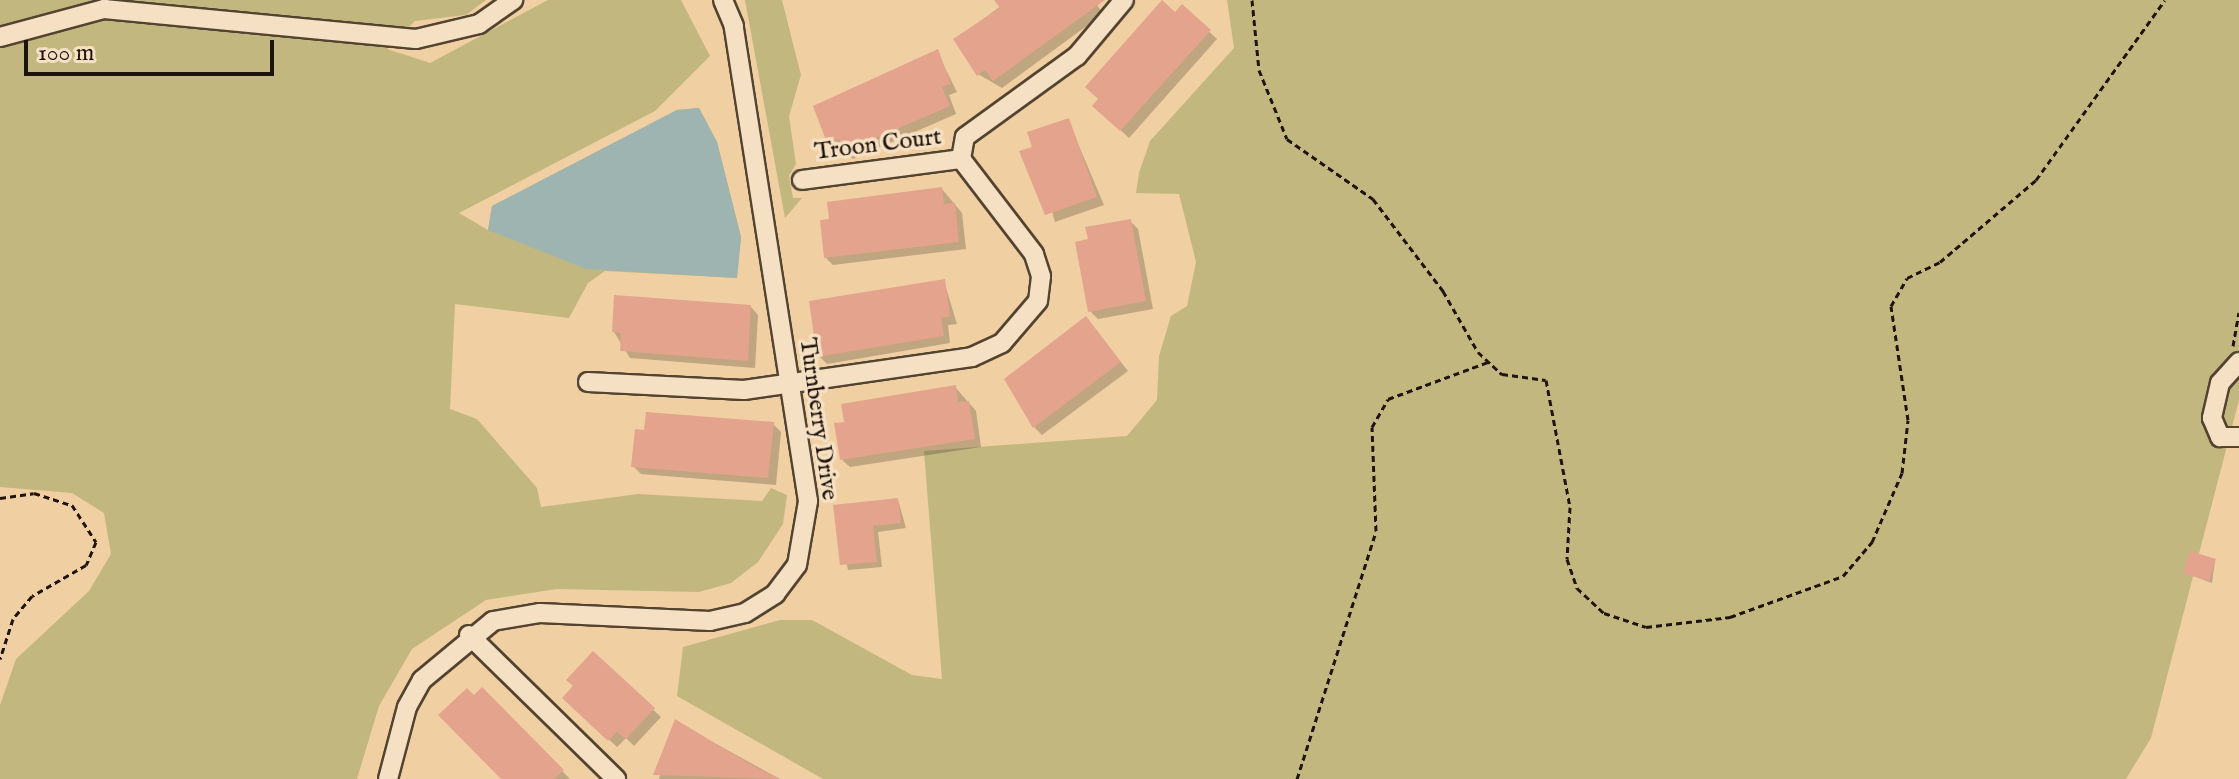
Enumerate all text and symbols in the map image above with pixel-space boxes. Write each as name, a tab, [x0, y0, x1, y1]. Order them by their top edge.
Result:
scale bar	[28, 24, 278, 74]
text: 100 m	[38, 38, 94, 69]
street label: Troon Court	[813, 123, 943, 167]
street label: Turnberry Drive	[792, 336, 844, 502]

